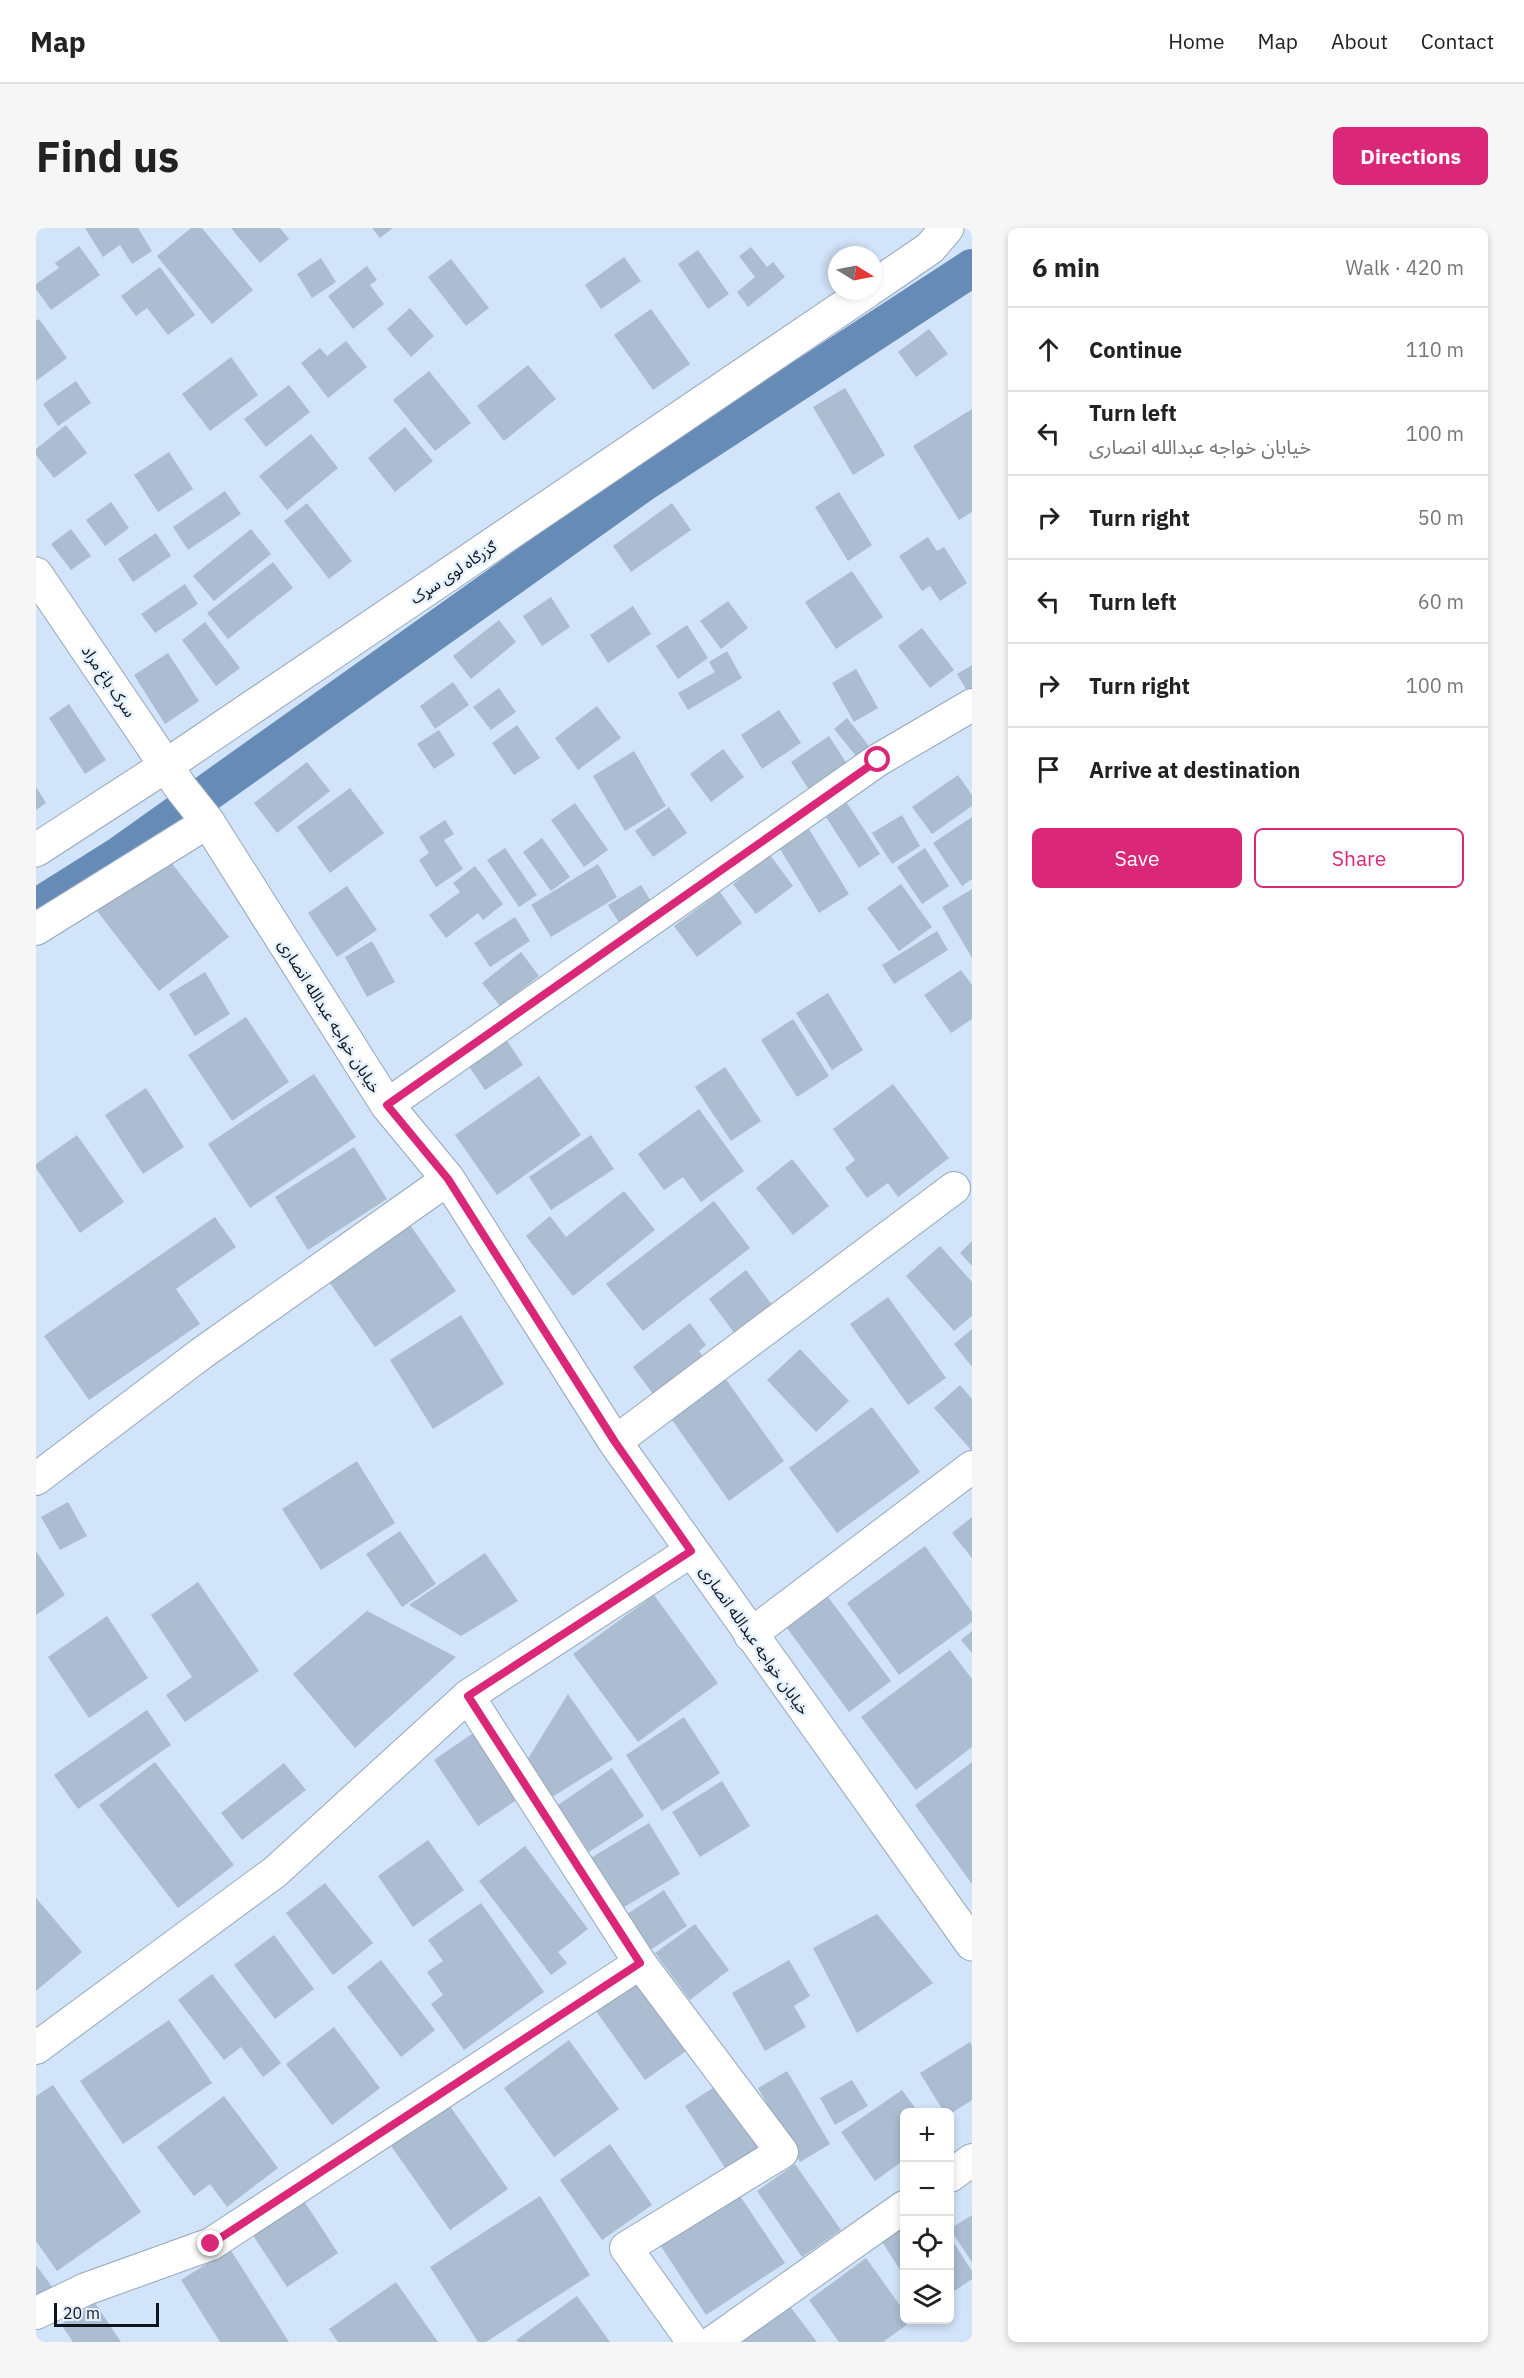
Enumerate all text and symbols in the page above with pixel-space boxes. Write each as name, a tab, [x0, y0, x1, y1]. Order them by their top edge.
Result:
text: Map	[30, 23, 86, 60]
text: Home	[1168, 27, 1225, 55]
text: Map	[1258, 27, 1298, 55]
text: About	[1331, 27, 1388, 55]
text: Contact	[1421, 27, 1494, 55]
button: Directions	[1333, 127, 1488, 185]
text: Find us	[36, 129, 179, 184]
north arrow	[828, 246, 882, 300]
text: 6 min	[1032, 250, 1100, 284]
text: Walk · 420 m	[1346, 254, 1464, 281]
icon: ahead	[1032, 333, 1065, 366]
text: Continue	[1089, 335, 1182, 364]
text: 110 m	[1406, 336, 1464, 363]
text: Turn left	[1089, 398, 1177, 427]
icon: left	[1032, 417, 1065, 450]
text: 100 m	[1406, 420, 1464, 447]
text: خیابان خواجه عبدالله انصاری	[1089, 433, 1311, 460]
icon: right	[1032, 501, 1065, 534]
text: Turn right	[1089, 503, 1190, 532]
text: 50 m	[1418, 504, 1464, 531]
street label: ګزرګاه لوی سړک	[406, 535, 501, 608]
icon: left	[1032, 585, 1065, 618]
text: Turn left	[1089, 587, 1177, 616]
text: 60 m	[1418, 588, 1464, 615]
street label: سرک باغ مراد	[75, 641, 140, 723]
icon: right	[1032, 669, 1065, 702]
text: Turn right	[1089, 671, 1190, 700]
text: 100 m	[1406, 672, 1464, 699]
route start	[864, 746, 890, 772]
icon: arrive	[1032, 753, 1065, 786]
text: Arrive at destination	[1089, 755, 1300, 784]
button: Save	[1032, 828, 1242, 888]
button: Share	[1254, 828, 1464, 888]
street label: خیابان خواجه عبدالله انصاری	[274, 935, 386, 1097]
street label: خیابان خواجه عبدالله انصاری	[696, 1561, 814, 1719]
map controls	[900, 2108, 954, 2324]
button: +	[900, 2108, 954, 2162]
button: −	[900, 2162, 954, 2216]
button: locate	[900, 2216, 954, 2270]
route end	[197, 2230, 223, 2256]
button: layers	[900, 2270, 954, 2324]
scale bar	[54, 2300, 159, 2328]
text: 20 m	[63, 2303, 100, 2323]

